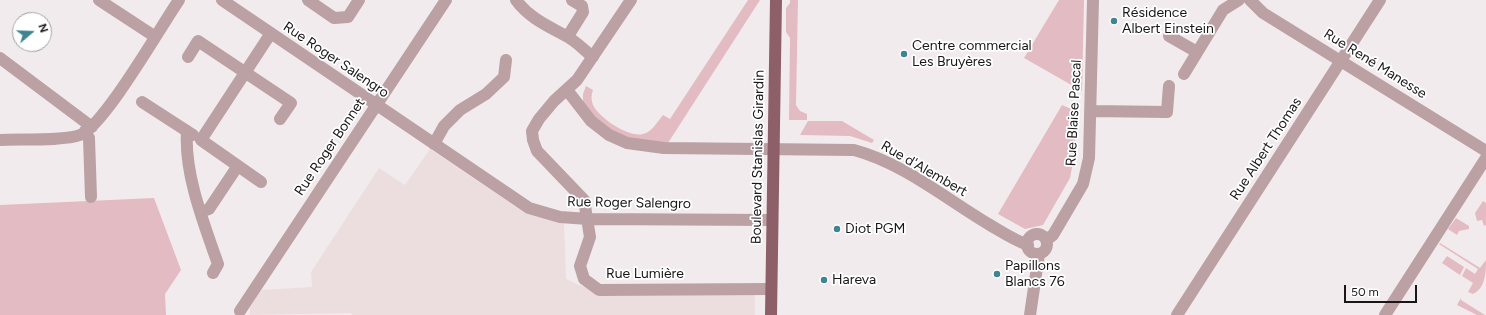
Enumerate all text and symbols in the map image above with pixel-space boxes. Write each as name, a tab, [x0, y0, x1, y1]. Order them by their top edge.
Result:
place label: Résidence Albert Einstein	[1122, 5, 1214, 38]
north arrow	[12, 12, 52, 52]
marker: Résidence Albert Einstein	[1109, 16, 1119, 26]
street label: Rue Roger Salengro	[280, 18, 392, 102]
text: N	[35, 22, 50, 34]
street label: Rue René Manesse	[1320, 26, 1430, 102]
place label: Centre commercial Les Bruyères	[912, 38, 1032, 70]
marker: Centre commercial Les Bruyères	[899, 49, 909, 59]
street label: Rue Blaise Pascal	[1063, 59, 1085, 167]
street label: Boulevard Stanislas Girardin	[748, 70, 768, 244]
street label: Rue Roger Bonnet	[291, 95, 369, 199]
street label: Rue Albert Thomas	[1227, 95, 1305, 203]
street label: Rue d'Alembert	[878, 138, 970, 200]
street label: Rue Roger Salengro	[567, 194, 691, 212]
place label: Diot PGM	[845, 221, 905, 237]
marker: Diot PGM	[832, 224, 842, 234]
place label: Papillons Blancs 76	[1005, 258, 1065, 290]
street label: Rue Lumière	[606, 266, 684, 282]
marker: Papillons Blancs 76	[992, 269, 1002, 279]
place label: Hareva	[832, 272, 876, 288]
marker: Hareva	[819, 275, 829, 285]
scale bar	[1346, 277, 1419, 303]
text: 50 m	[1351, 285, 1379, 299]

